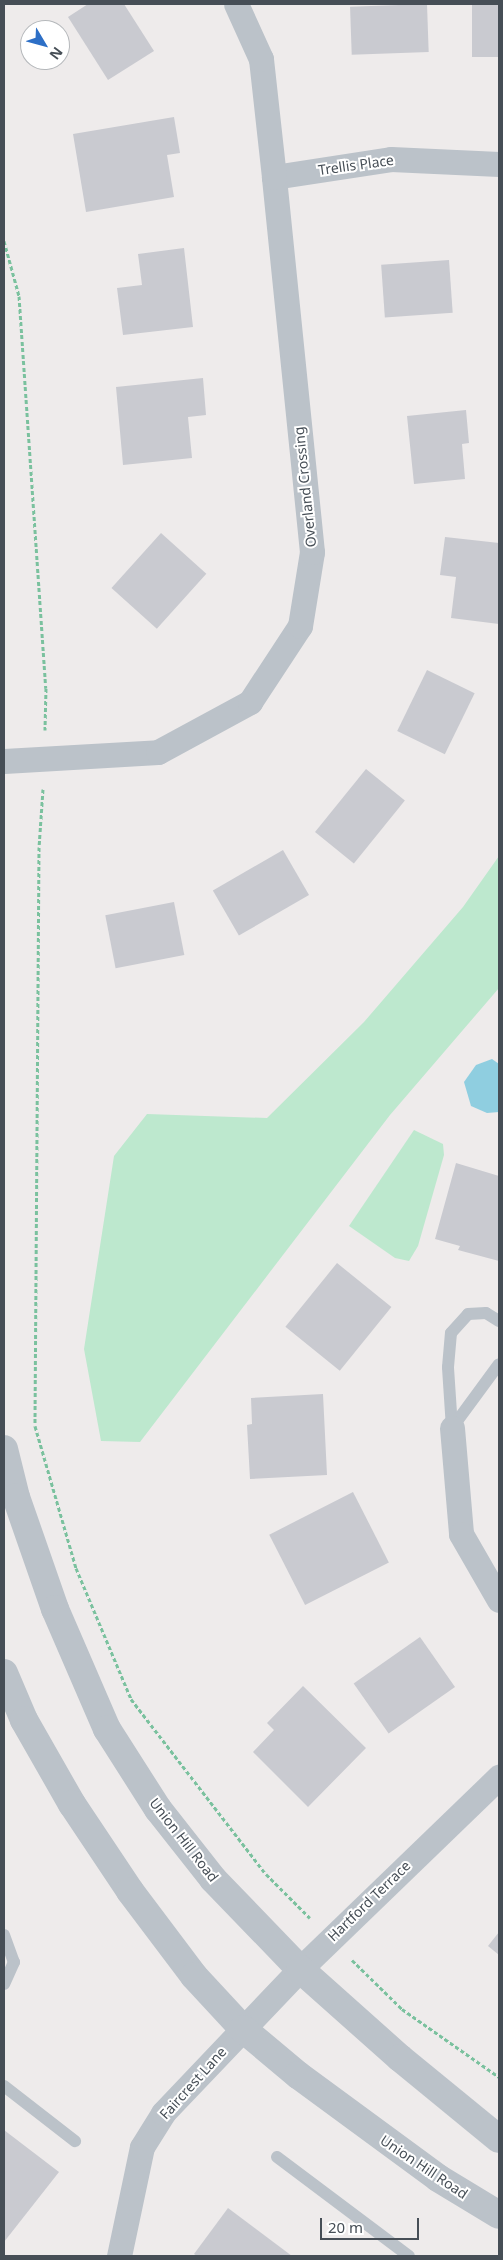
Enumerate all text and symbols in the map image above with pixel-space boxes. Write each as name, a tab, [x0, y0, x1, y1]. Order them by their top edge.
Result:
north arrow	[20, 20, 70, 70]
text: N	[46, 43, 68, 64]
street label: Trellis Place	[317, 151, 395, 179]
street label: Overland Crossing	[290, 426, 320, 548]
street label: Union Hill Road	[146, 1795, 222, 1885]
street label: Hartford Terrace	[324, 1857, 414, 1945]
street label: Faircrest Lane	[156, 2043, 230, 2123]
street label: Union Hill Road	[377, 2132, 471, 2202]
scale bar	[323, 2208, 422, 2240]
text: 20 m	[328, 2217, 363, 2237]

